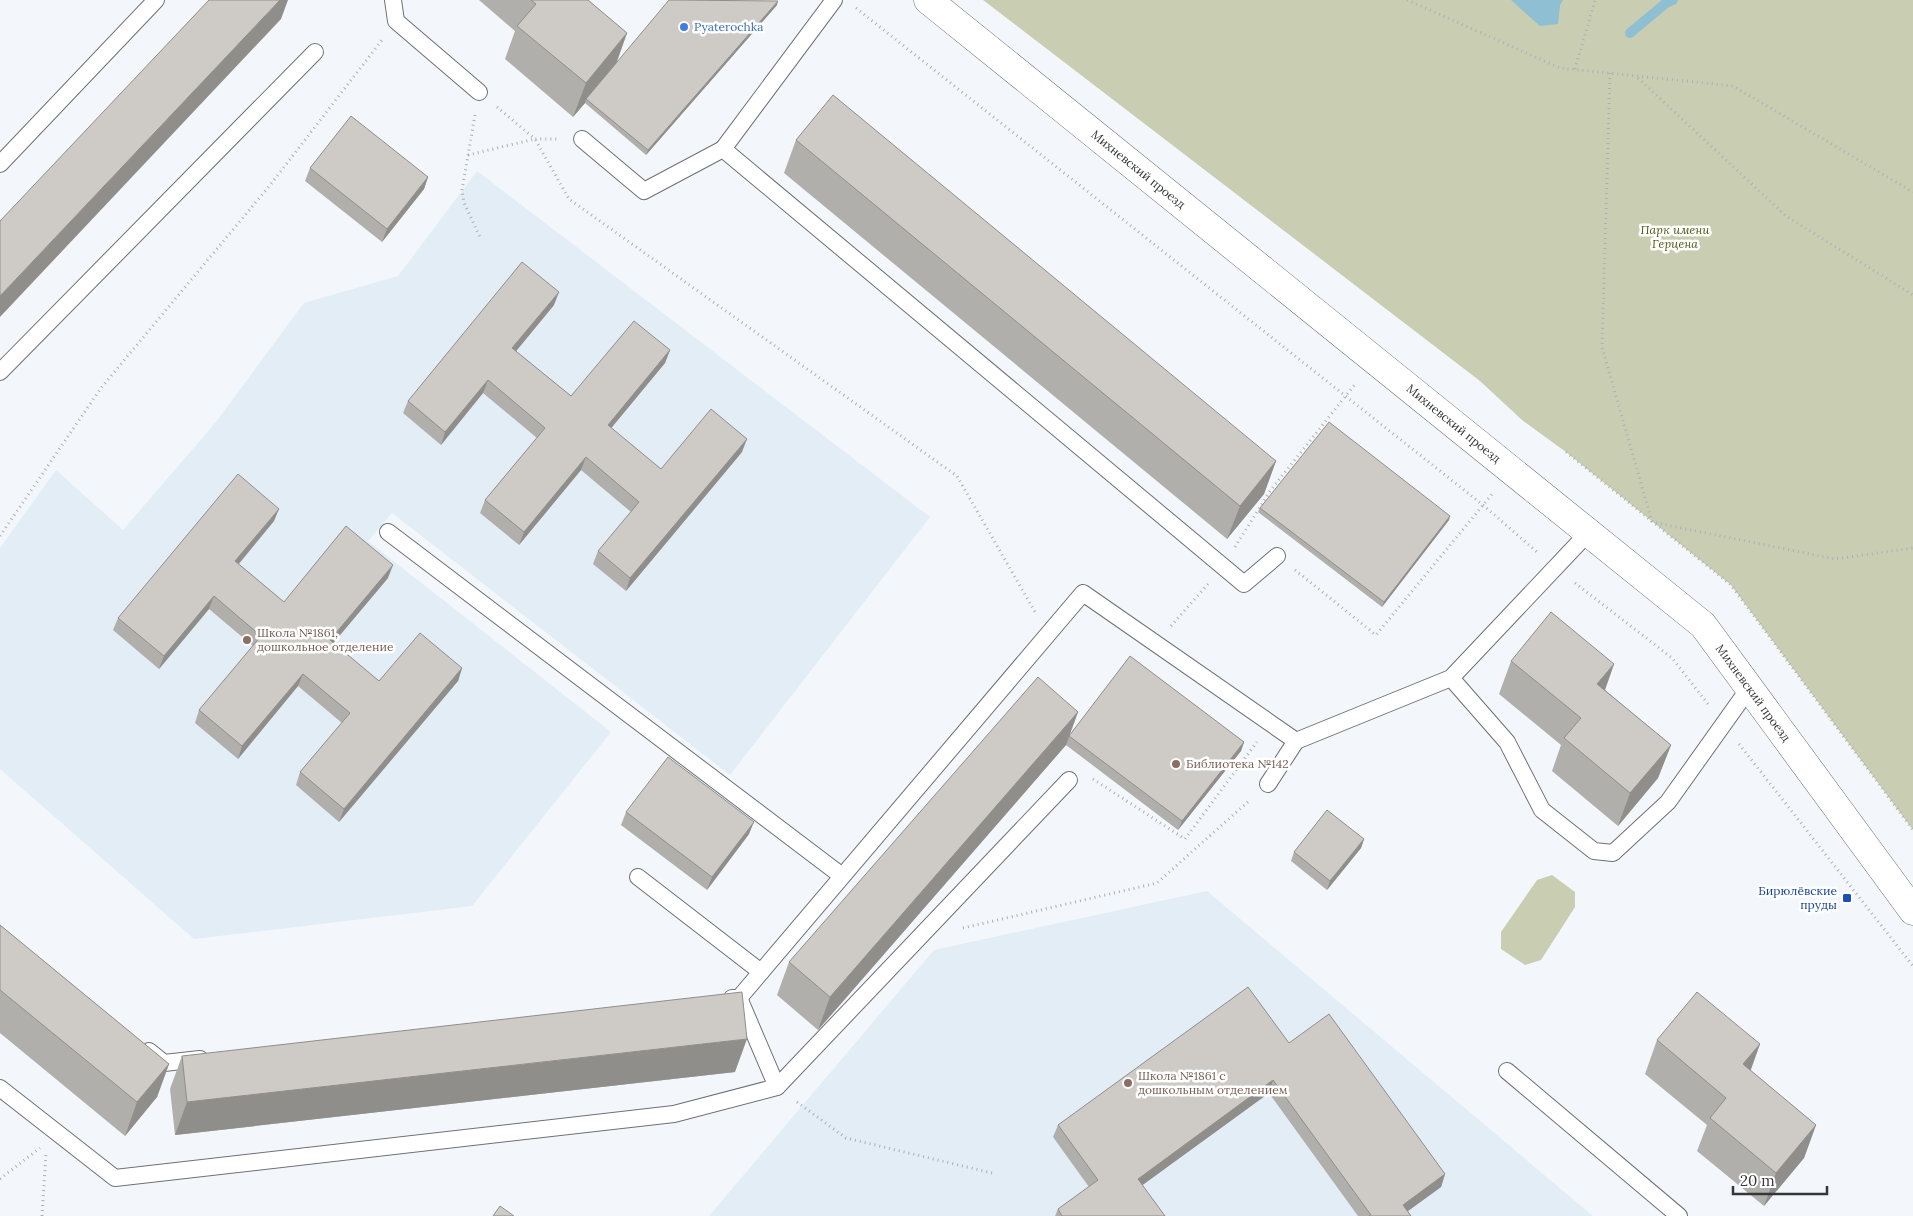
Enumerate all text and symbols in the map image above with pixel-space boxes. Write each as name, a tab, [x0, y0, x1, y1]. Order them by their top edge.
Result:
place label: Pyaterochka	[694, 19, 763, 34]
marker: Pyaterochka	[678, 21, 690, 33]
street label: Михневский проезд	[1088, 127, 1189, 212]
park label: Парк имени Герцена	[1641, 222, 1710, 251]
street label: Михневский проезд	[1404, 381, 1504, 466]
place label: Школа №1861, дошкольное отделение	[257, 625, 394, 654]
marker: Школа №1861, дошкольное отделение	[241, 634, 253, 646]
street label: Михневский проезд	[1713, 641, 1794, 744]
place label: Библиотека №142	[1186, 756, 1289, 771]
marker: Библиотека №142	[1170, 758, 1182, 770]
place label: Бирюлёвские пруды	[1758, 883, 1837, 912]
marker: Бирюлёвские пруды	[1841, 892, 1853, 904]
place label: Школа №1861 с дошкольным отделением	[1138, 1068, 1288, 1097]
marker: Школа №1861 с дошкольным отделением	[1122, 1077, 1134, 1089]
scale bar	[1733, 1164, 1827, 1196]
text: 20 m	[1740, 1171, 1775, 1190]

